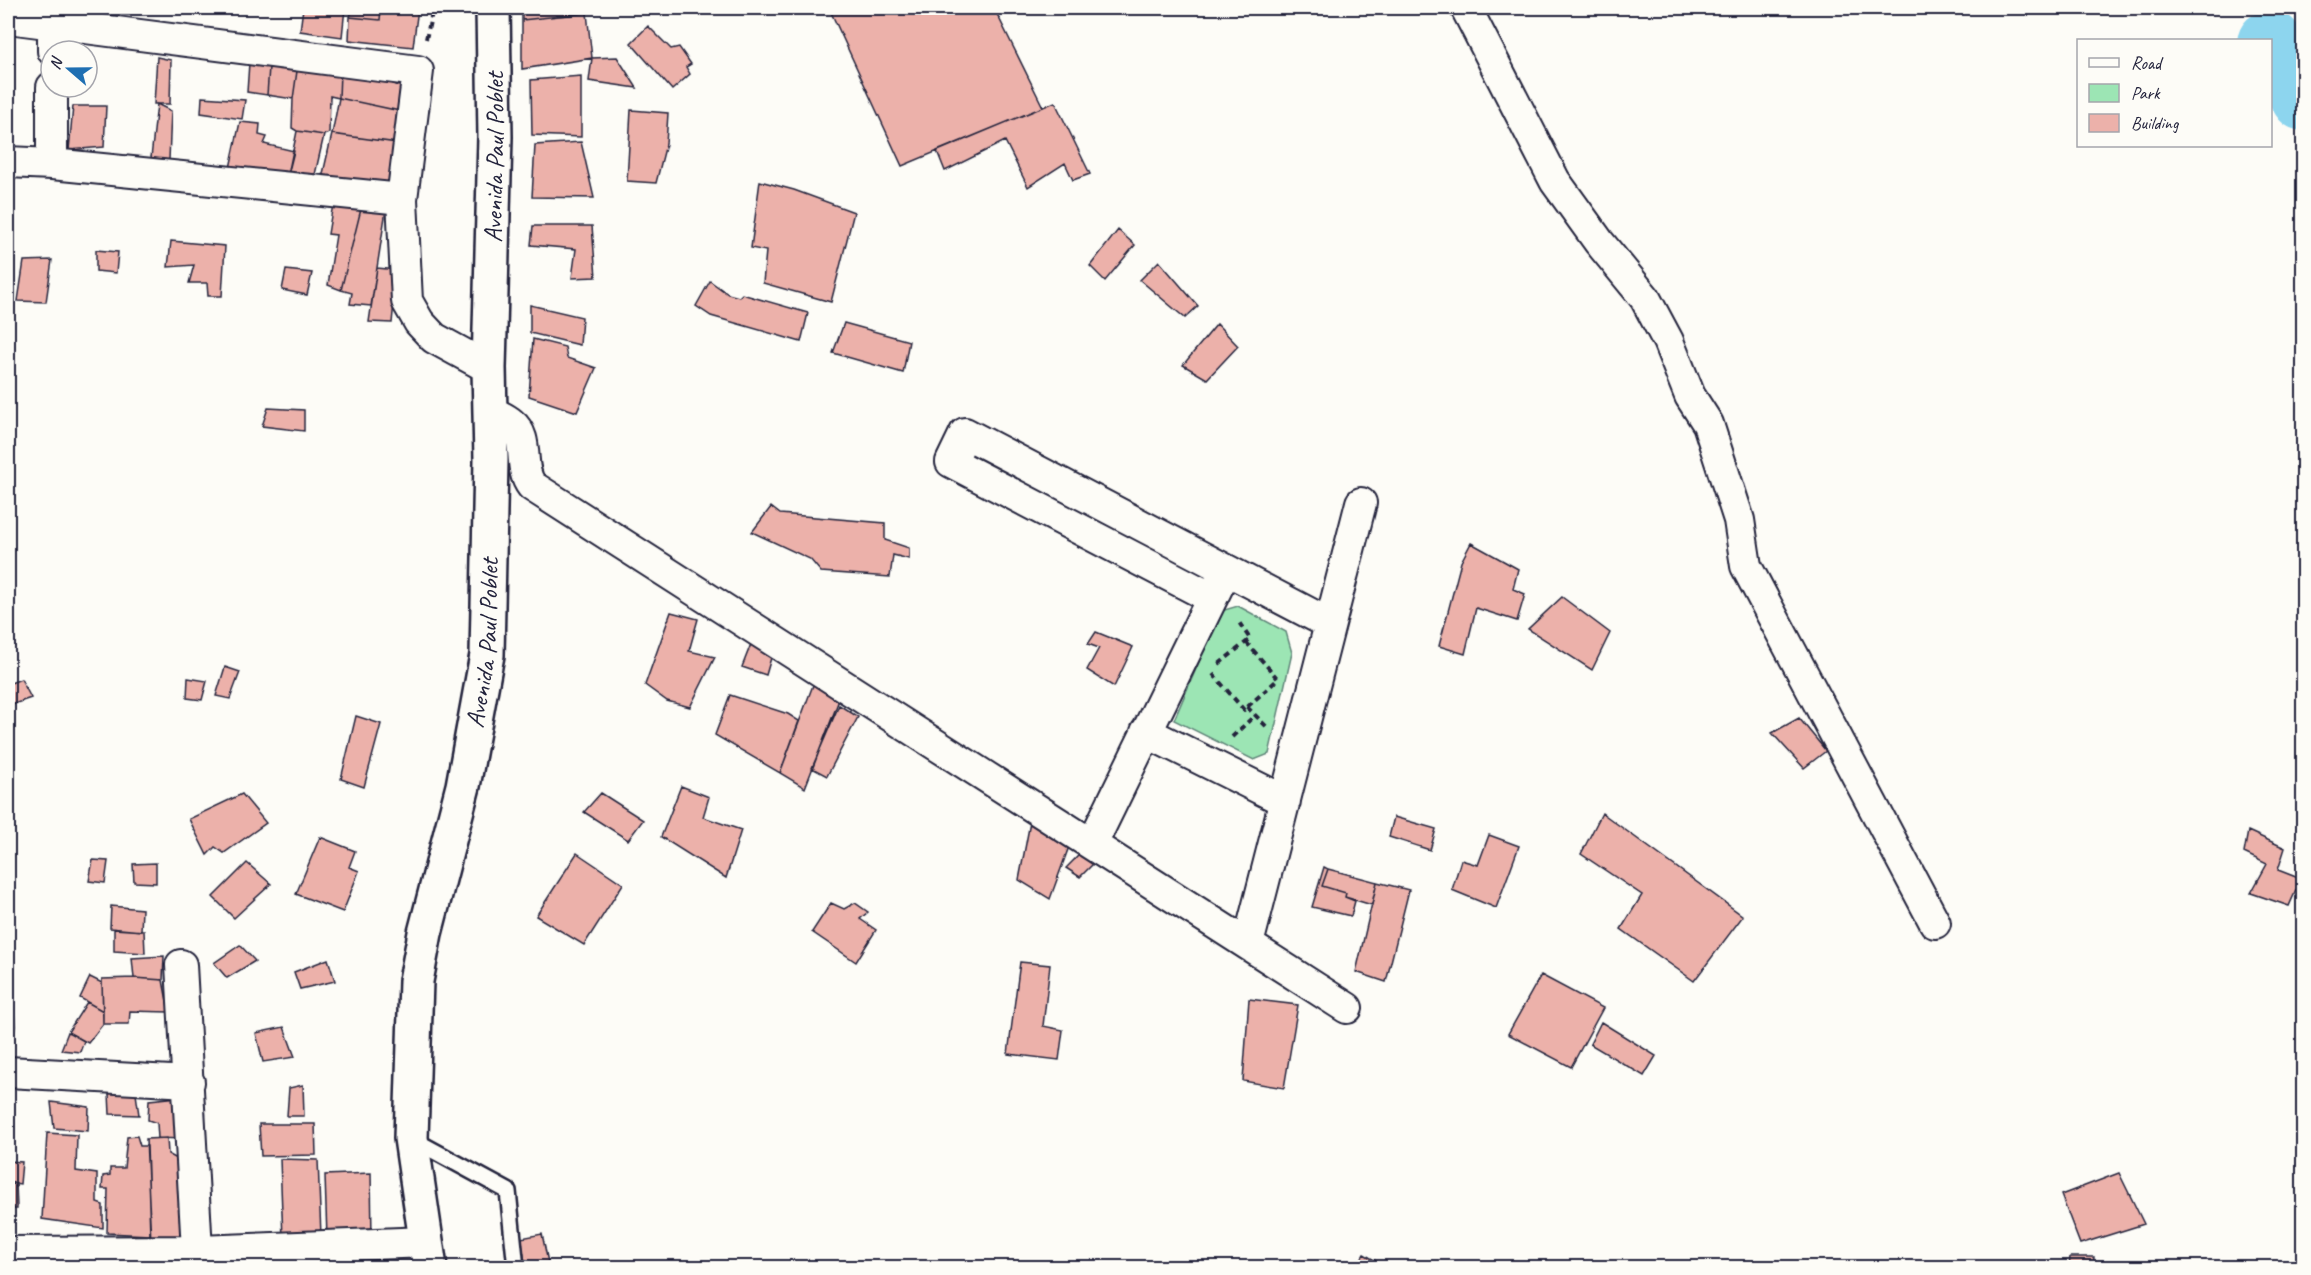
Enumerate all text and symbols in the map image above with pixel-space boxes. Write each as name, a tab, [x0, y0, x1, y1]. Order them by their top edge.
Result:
north arrow	[39, 39, 99, 99]
legend	[2077, 39, 2272, 147]
text: Road	[2131, 52, 2164, 74]
text: N	[45, 53, 68, 72]
street label: Avenida Paul Poblet	[476, 70, 512, 243]
text: Park	[2131, 82, 2161, 104]
text: Building	[2131, 112, 2180, 134]
street label: Avenida Paul Poblet	[458, 555, 506, 730]

